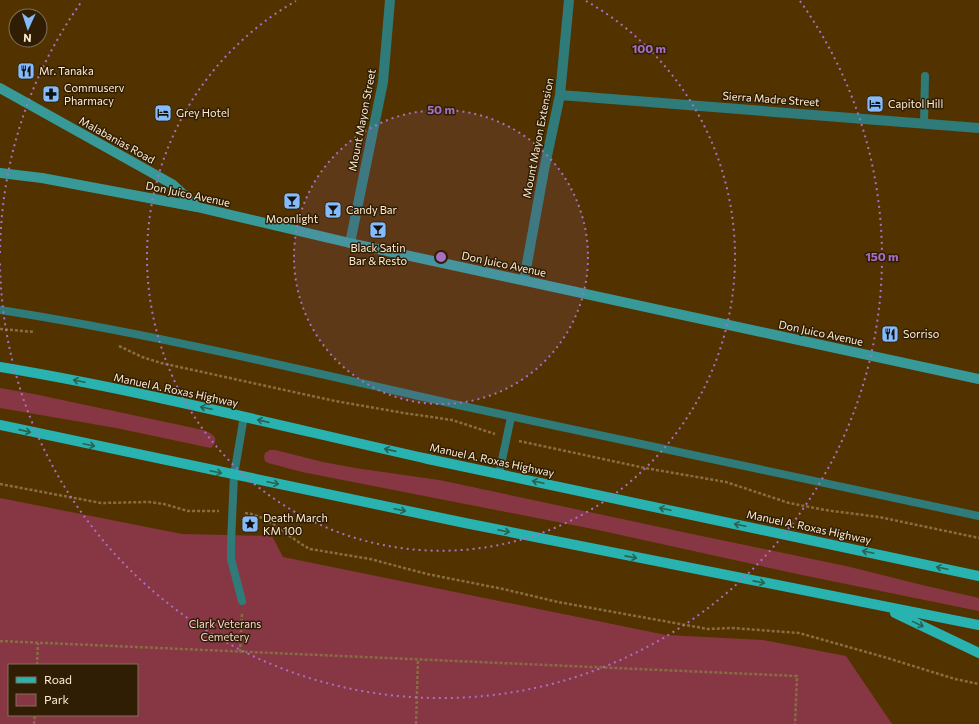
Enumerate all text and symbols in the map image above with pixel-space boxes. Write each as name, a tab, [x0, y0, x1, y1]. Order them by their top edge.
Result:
north arrow	[8, 8, 48, 48]
text: N	[23, 32, 32, 45]
text: 100 m	[632, 41, 666, 55]
restaurant icon: Mr. Tanaka	[16, 61, 36, 81]
place label: Mr. Tanaka	[39, 64, 94, 77]
street label: Mount Mayon Street	[345, 67, 378, 172]
street label: Mount Mayon Extension	[519, 77, 556, 199]
place label: Commuserv Pharmacy	[64, 81, 125, 107]
pharmacy icon: Commuserv Pharmacy	[41, 84, 61, 104]
street label: Sierra Madre Street	[722, 89, 821, 108]
hotel icon: Capitol Hill	[865, 94, 885, 114]
place label: Capitol Hill	[888, 97, 943, 110]
text: 50 m	[427, 102, 455, 116]
hotel icon: Grey Hotel	[153, 103, 173, 123]
place label: Grey Hotel	[176, 106, 230, 119]
street label: Malabanias Road	[77, 113, 157, 166]
street label: Don Juico Avenue	[144, 178, 232, 210]
bar icon: Moonlight	[282, 191, 302, 211]
bar icon: Candy Bar	[323, 200, 343, 220]
place label: Candy Bar	[346, 203, 398, 216]
place label: Moonlight	[266, 212, 319, 225]
bar icon: Black Satin Bar & Resto	[368, 220, 388, 240]
place label: Black Satin Bar & Resto	[349, 241, 408, 267]
street label: Don Juico Avenue	[460, 248, 548, 280]
text: 150 m	[865, 249, 899, 263]
centre of rings	[434, 250, 448, 264]
street label: Don Juico Avenue	[777, 317, 865, 349]
restaurant icon: Sorriso	[880, 324, 900, 344]
place label: Sorriso	[903, 327, 940, 340]
street label: Manuel A. Roxas Highway	[113, 370, 240, 409]
one-way arrow	[73, 377, 86, 385]
one-way arrow	[200, 404, 213, 412]
one-way arrow	[257, 416, 270, 424]
one-way arrow	[19, 427, 32, 435]
street label: Manuel A. Roxas Highway	[429, 440, 556, 479]
one-way arrow	[82, 441, 95, 449]
one-way arrow	[384, 446, 397, 454]
one-way arrow	[209, 468, 222, 476]
one-way arrow	[532, 478, 545, 486]
one-way arrow	[266, 480, 279, 488]
one-way arrow	[659, 505, 672, 513]
one-way arrow	[393, 506, 406, 514]
street label: Manuel A. Roxas Highway	[746, 507, 873, 546]
place label: Death March KM 100	[263, 511, 328, 537]
place icon: Death March KM 100	[240, 514, 260, 534]
one-way arrow	[734, 521, 747, 529]
one-way arrow	[497, 527, 510, 535]
one-way arrow	[861, 548, 874, 556]
one-way arrow	[624, 553, 637, 561]
one-way arrow	[936, 563, 949, 571]
one-way arrow	[752, 578, 765, 586]
park label: Clark Veterans Cemetery	[189, 617, 261, 643]
one-way arrow	[911, 621, 923, 628]
legend	[8, 664, 138, 716]
text: Road	[44, 672, 72, 686]
text: Park	[44, 692, 70, 706]

